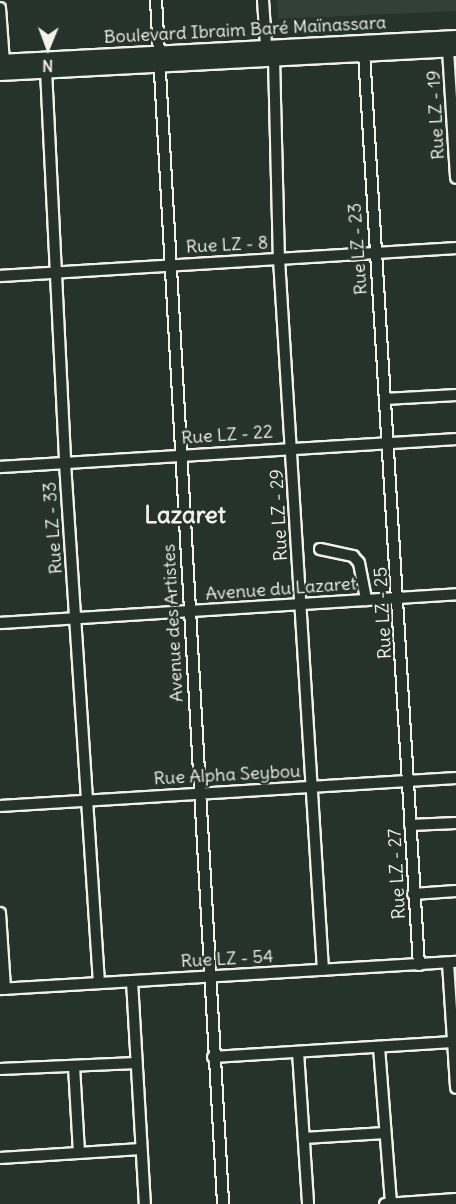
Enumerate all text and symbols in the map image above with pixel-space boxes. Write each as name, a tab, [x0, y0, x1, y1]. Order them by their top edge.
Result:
street label: Boulevard Ibraim Baré Maïnassara	[103, 12, 387, 48]
north arrow	[18, 18, 78, 78]
text: N	[42, 56, 53, 76]
street label: Rue LZ - 19	[423, 70, 449, 160]
street label: Rue LZ - 23	[344, 202, 372, 296]
street label: Rue LZ - 8	[185, 232, 269, 258]
street label: Rue LZ - 22	[180, 421, 274, 449]
street label: Rue LZ - 29	[266, 468, 292, 562]
street label: Rue LZ - 33	[39, 481, 67, 575]
district label: Lazaret	[144, 501, 226, 529]
street label: Avenue des Artistes	[158, 543, 188, 703]
street label: Rue LZ - 25	[370, 566, 396, 660]
street label: Avenue du Lazaret	[205, 573, 357, 605]
street label: Rue Alpha Seybou	[153, 760, 301, 790]
street label: Rue LZ - 27	[384, 828, 410, 920]
street label: Rue LZ - 54	[180, 946, 274, 972]

